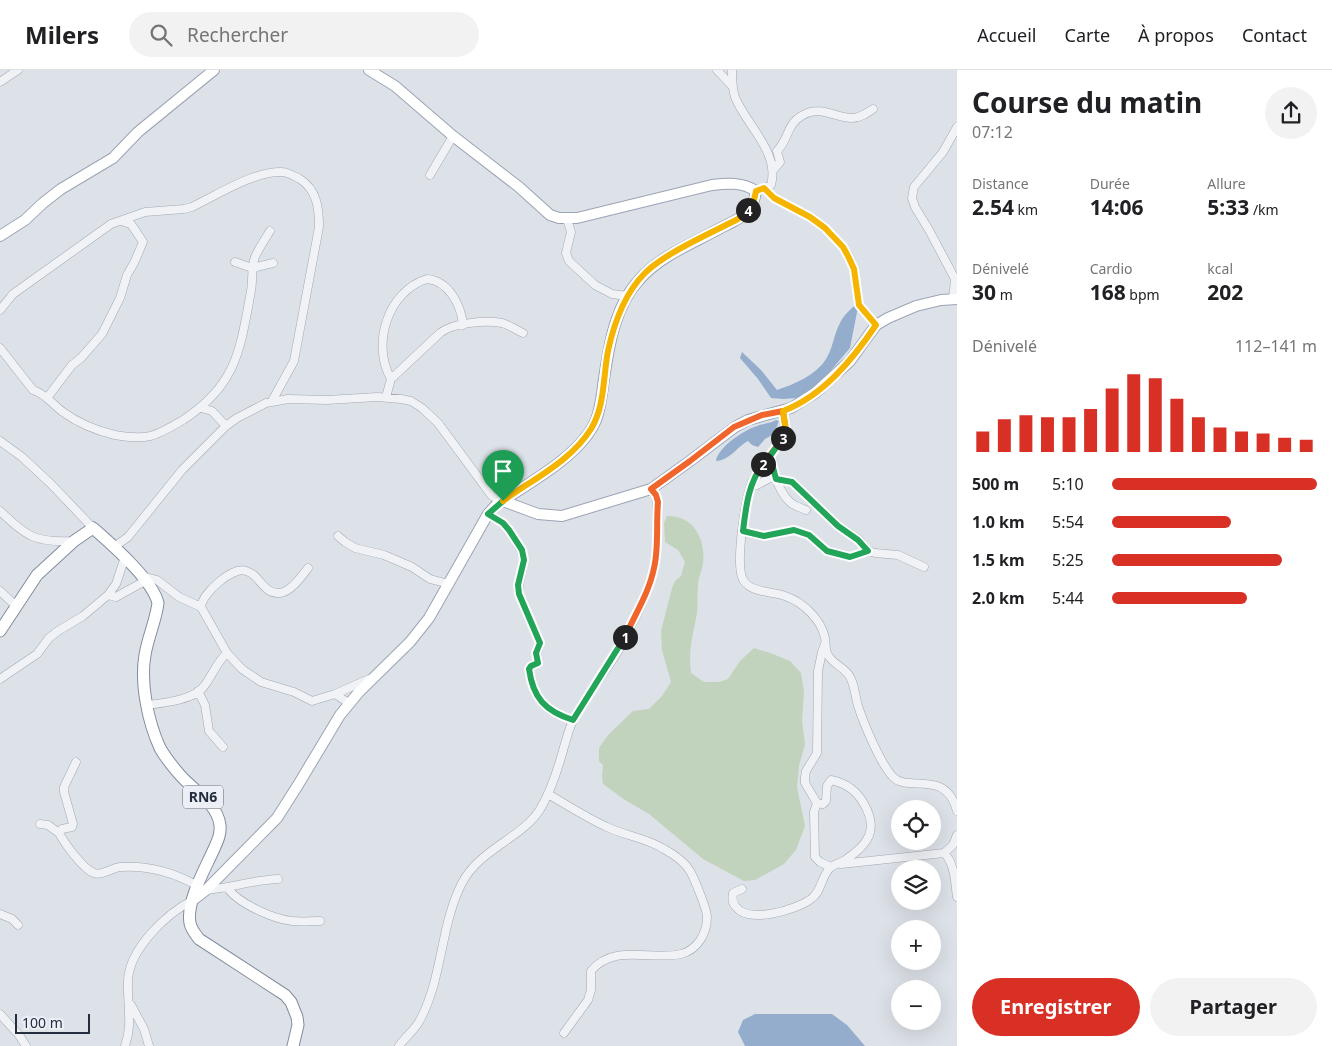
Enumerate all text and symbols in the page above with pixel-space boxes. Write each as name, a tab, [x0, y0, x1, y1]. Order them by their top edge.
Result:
search box	[129, 12, 479, 57]
text: Milers	[25, 18, 99, 51]
icon: search	[147, 21, 175, 49]
text: Rechercher	[187, 22, 288, 48]
text: Accueil	[977, 23, 1037, 47]
text: Carte	[1065, 23, 1110, 47]
text: À propos	[1138, 23, 1214, 47]
text: Contact	[1242, 23, 1307, 47]
text: Course du matin	[972, 83, 1202, 121]
button: share	[1265, 87, 1317, 139]
text: 07:12	[972, 121, 1013, 143]
text: Distance	[972, 174, 1029, 193]
text: Durée	[1090, 174, 1130, 193]
text: Allure	[1207, 174, 1246, 193]
text: 2.54	[972, 193, 1014, 221]
text: 14:06	[1090, 193, 1144, 221]
text: 5:33	[1207, 193, 1249, 221]
pin: 4	[736, 198, 760, 222]
text: km	[1014, 200, 1038, 219]
text: /km	[1249, 200, 1279, 219]
text: 4	[744, 201, 753, 220]
text: Dénivelé	[972, 259, 1029, 278]
text: Cardio	[1090, 259, 1133, 278]
text: kcal	[1207, 259, 1233, 278]
text: 30	[972, 278, 996, 306]
text: 168	[1090, 278, 1126, 306]
text: 202	[1207, 278, 1243, 306]
text: m	[996, 285, 1013, 304]
text: bpm	[1126, 285, 1160, 304]
text: Dénivelé	[972, 335, 1037, 357]
text: 112–141 m	[1235, 335, 1317, 357]
pin: 3	[770, 426, 796, 450]
text: 3	[779, 429, 788, 448]
pin	[482, 450, 524, 501]
pin: 2	[750, 452, 776, 476]
text: 2	[759, 455, 768, 474]
icon: arrive	[489, 457, 517, 485]
text: 500 m	[972, 473, 1019, 495]
text: 5:10	[1052, 473, 1084, 495]
text: 1.0 km	[972, 511, 1024, 533]
text: 5:54	[1052, 511, 1084, 533]
text: 1.5 km	[972, 549, 1024, 571]
text: 5:25	[1052, 549, 1084, 571]
text: 2.0 km	[972, 587, 1024, 609]
text: 5:44	[1052, 587, 1084, 609]
pin: 1	[612, 624, 638, 650]
text: 1	[621, 628, 630, 647]
road number: RN6	[183, 786, 223, 809]
map controls	[891, 800, 941, 1030]
button: locate	[891, 800, 941, 850]
button: layers	[891, 860, 941, 910]
button: +	[891, 920, 941, 970]
button: Enregistrer	[972, 978, 1140, 1036]
button: Partager	[1150, 978, 1317, 1036]
button: −	[891, 980, 941, 1030]
scale bar	[15, 1011, 90, 1034]
text: 100 m	[22, 1013, 63, 1032]

